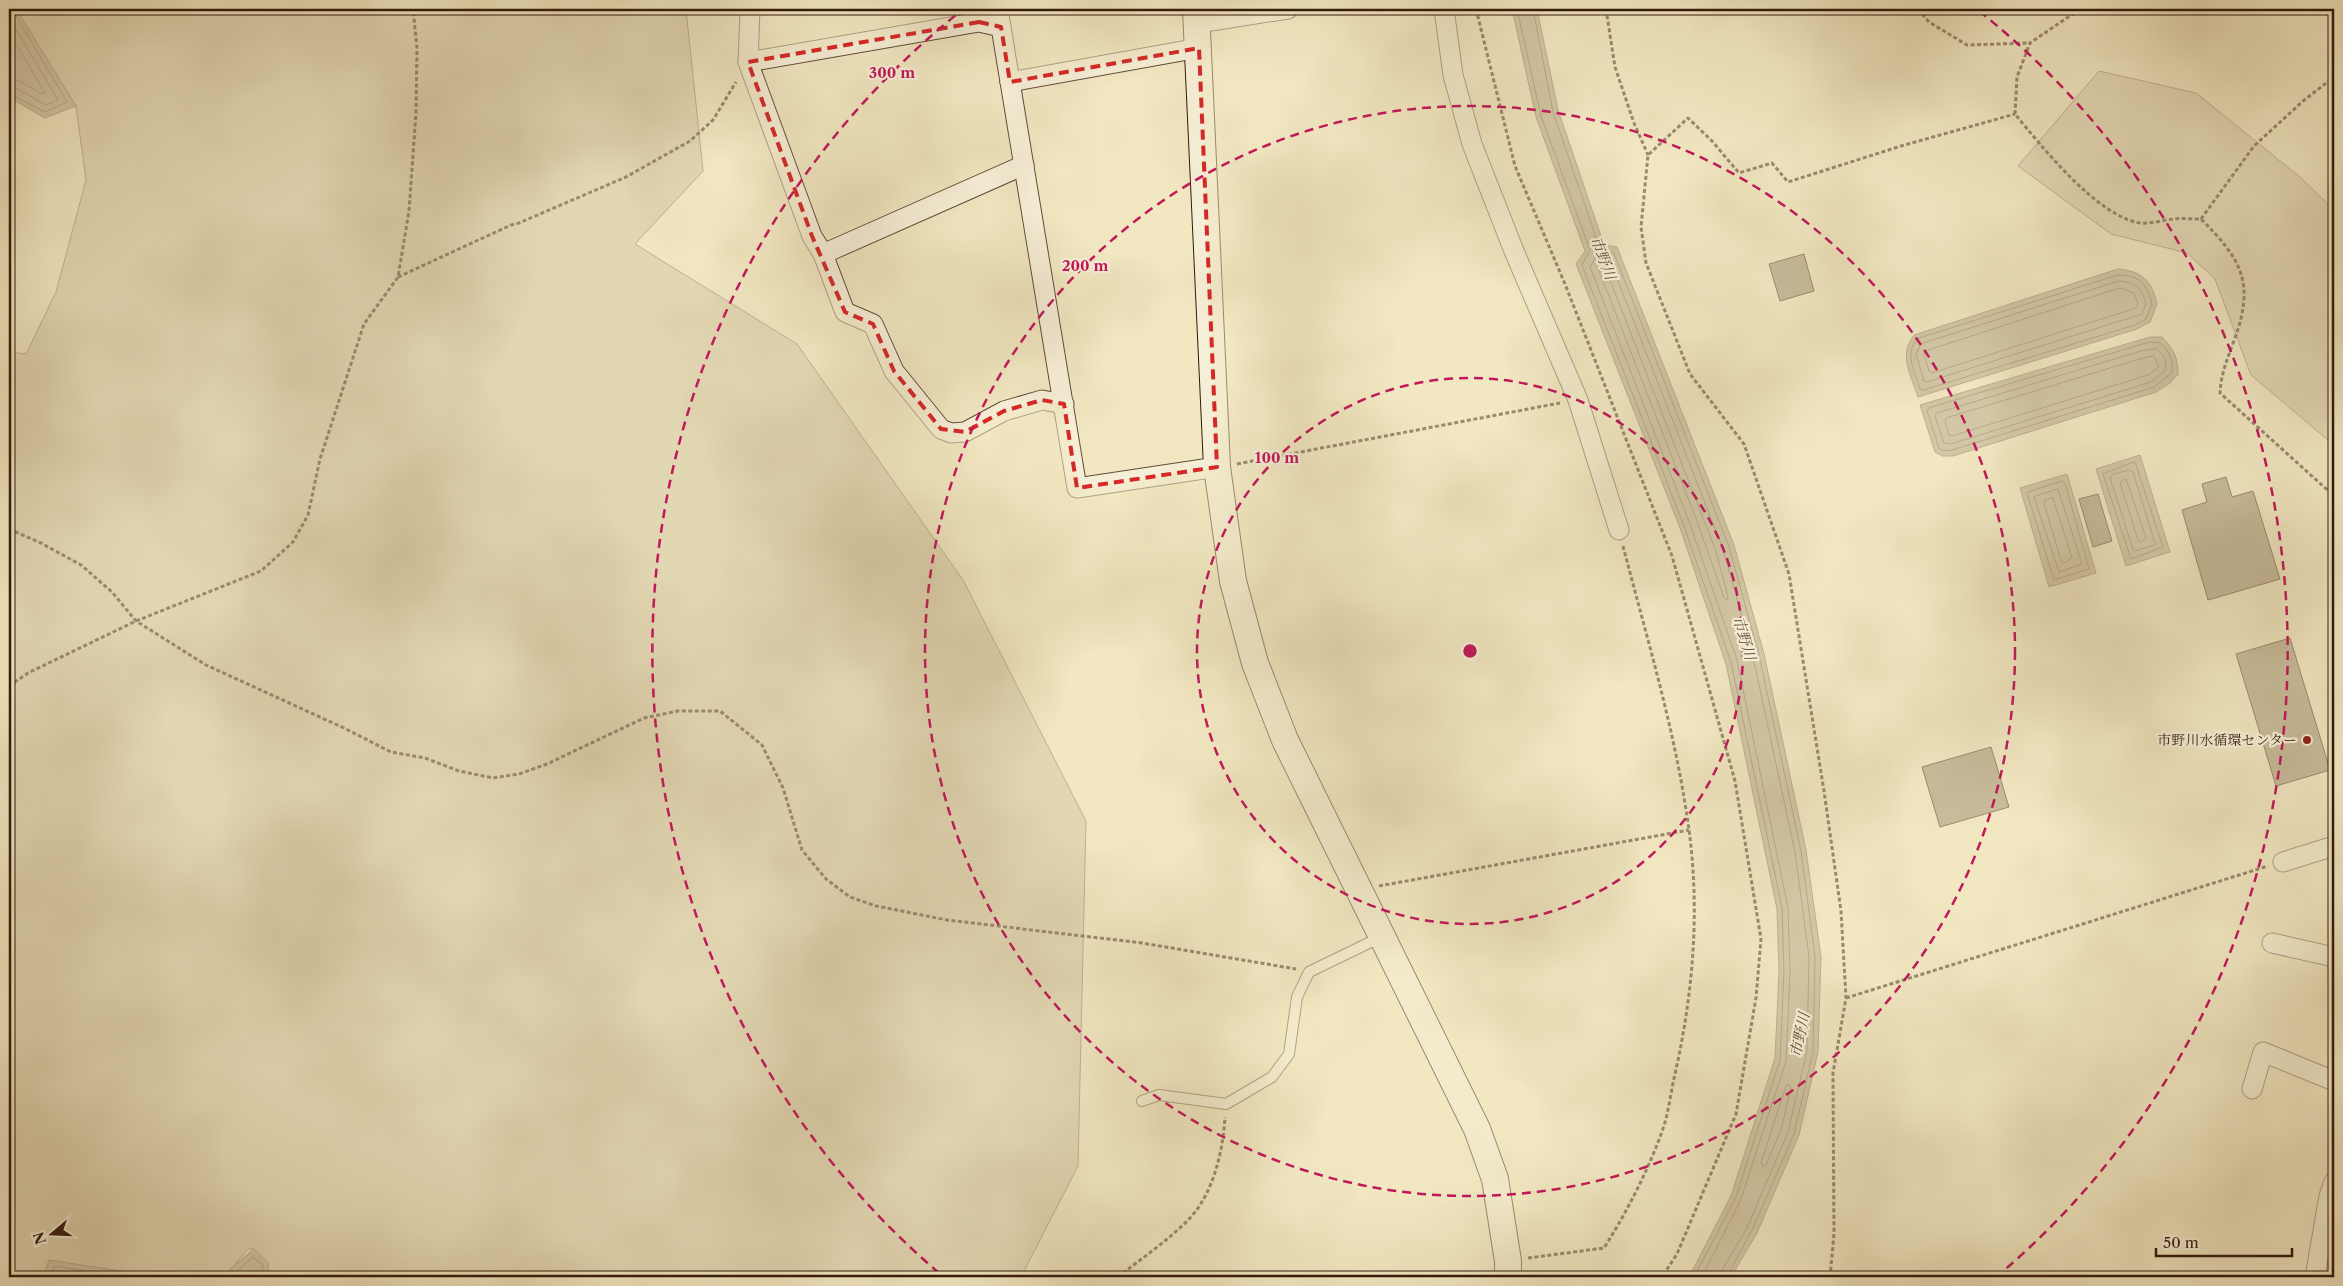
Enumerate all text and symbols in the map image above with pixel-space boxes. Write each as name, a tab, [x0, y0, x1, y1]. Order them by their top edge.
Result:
text: 300 m	[869, 63, 915, 82]
water label: 市野川	[1587, 233, 1621, 284]
text: 200 m	[1062, 256, 1108, 275]
text: 100 m	[1255, 448, 1299, 467]
water label: 市野川	[1729, 614, 1761, 664]
centre of rings	[1461, 642, 1479, 660]
place label: 市野川水循環センター	[2158, 731, 2297, 749]
marker: 市野川水循環センター	[2301, 734, 2313, 746]
water label: 市野川	[1786, 1009, 1814, 1059]
north arrow	[28, 1208, 78, 1258]
scale bar	[2156, 1226, 2292, 1258]
text: N	[29, 1230, 50, 1247]
text: 50 m	[2163, 1233, 2199, 1252]

